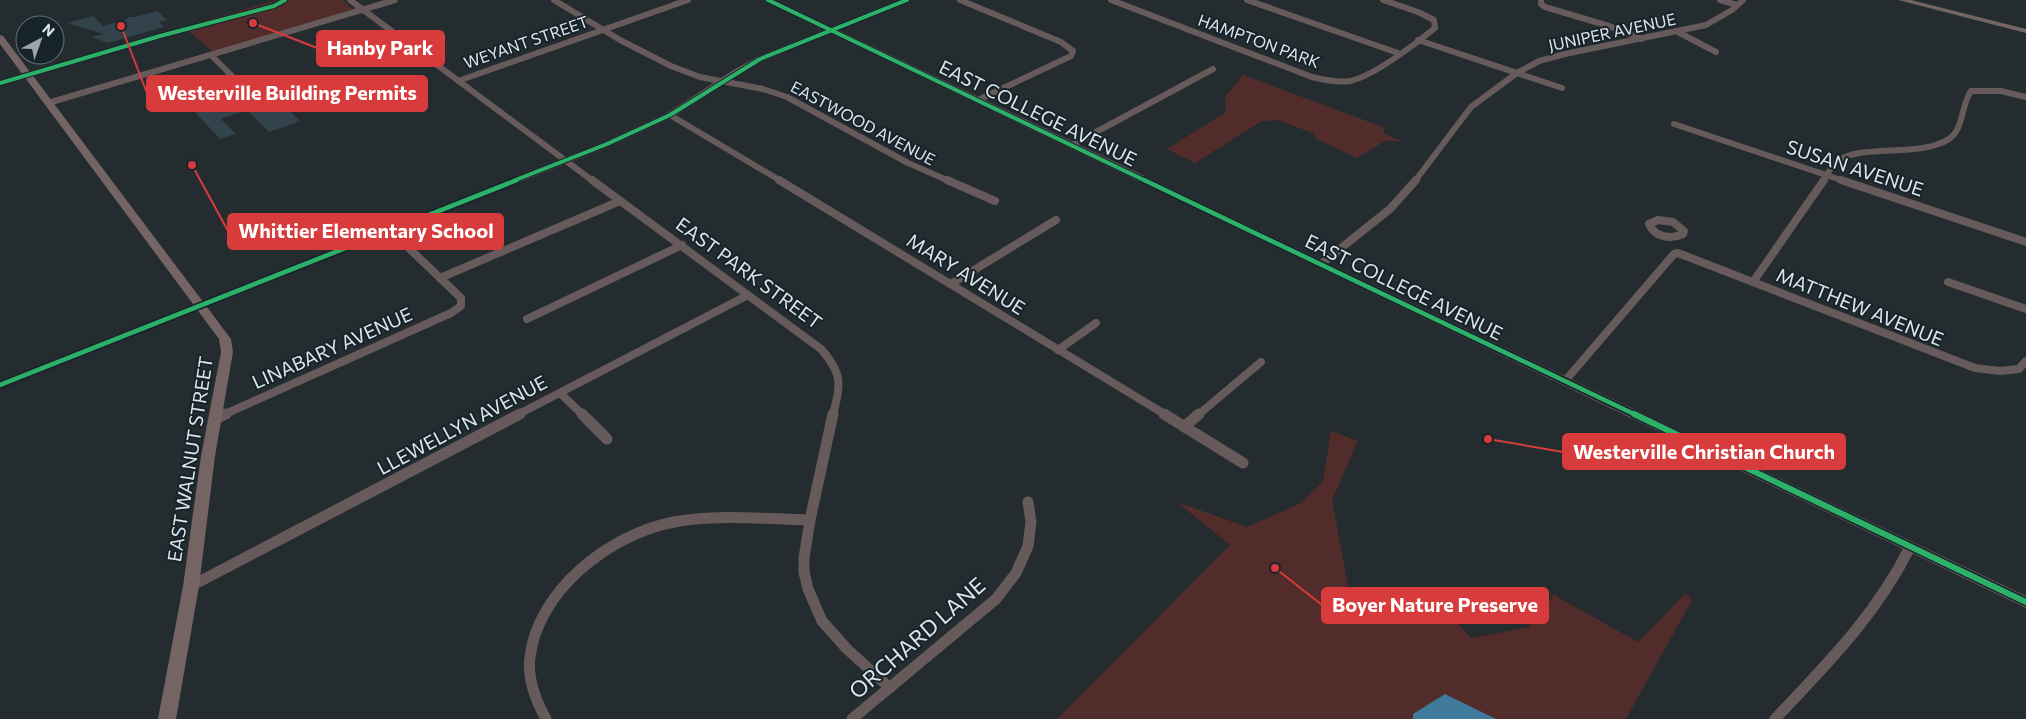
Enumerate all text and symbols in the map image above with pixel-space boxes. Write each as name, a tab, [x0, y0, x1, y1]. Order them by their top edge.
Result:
street label: JUNIPER AVENUE	[1546, 9, 1677, 54]
street label: HAMPTON PARK	[1196, 10, 1323, 71]
street label: WEYANT STREET	[461, 11, 591, 72]
north arrow	[15, 15, 65, 65]
text: N	[39, 20, 58, 40]
callout: Hanby Park	[317, 31, 444, 66]
text: Hanby Park	[327, 35, 434, 59]
street label: EAST COLLEGE AVENUE	[936, 55, 1141, 170]
callout: Westerville Building Permits	[147, 76, 427, 111]
street label: EASTWOOD AVENUE	[788, 76, 939, 169]
text: Westerville Building Permits	[157, 80, 417, 104]
street label: SUSAN AVENUE	[1784, 135, 1927, 201]
street label: EAST PARK STREET	[672, 212, 827, 333]
callout: Whittier Elementary School	[228, 214, 503, 249]
text: Whittier Elementary School	[238, 218, 494, 242]
street label: MARY AVENUE	[903, 228, 1030, 319]
street label: EAST COLLEGE AVENUE	[1302, 229, 1507, 344]
street label: MATTHEW AVENUE	[1773, 263, 1947, 351]
street label: LINABARY AVENUE	[248, 302, 415, 393]
street label: EAST WALNUT STREET	[162, 355, 217, 563]
street label: LLEWELLYN AVENUE	[373, 370, 551, 479]
callout: Westerville Christian Church	[1563, 434, 1845, 469]
text: Westerville Christian Church	[1573, 439, 1835, 463]
street label: ORCHARD LANE	[843, 571, 990, 704]
callout: Boyer Nature Preserve	[1322, 588, 1548, 623]
text: Boyer Nature Preserve	[1332, 592, 1538, 616]

